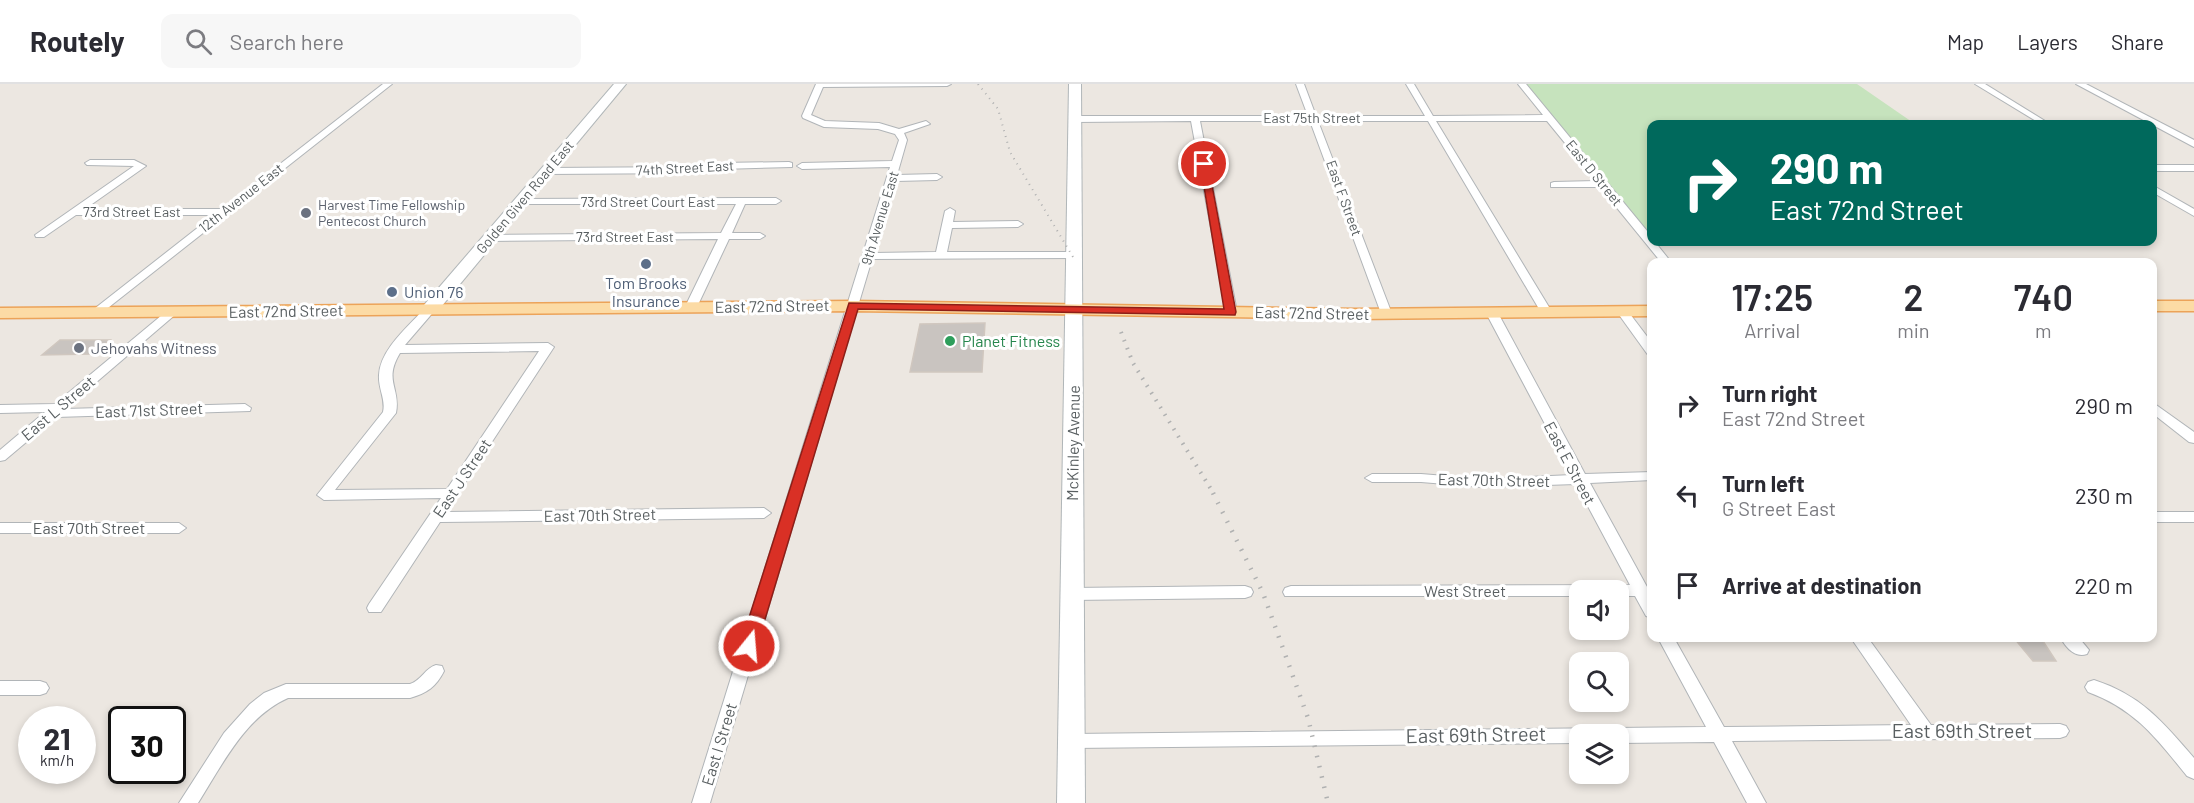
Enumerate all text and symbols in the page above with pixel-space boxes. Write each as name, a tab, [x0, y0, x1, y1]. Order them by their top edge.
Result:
search box	[161, 14, 581, 68]
text: Routely	[30, 24, 125, 58]
icon: search	[182, 25, 215, 58]
text: Search here	[230, 28, 344, 54]
text: Map	[1947, 29, 1984, 54]
text: Layers	[2017, 29, 2078, 54]
text: Share	[2111, 29, 2164, 54]
street label: East 75th Street	[1263, 109, 1361, 126]
street label: East D Street	[1563, 136, 1626, 209]
street label: Golden Given Road East	[472, 137, 577, 257]
pin	[1178, 138, 1229, 189]
text: 290 m	[1770, 142, 1883, 192]
icon: right	[1671, 144, 1749, 222]
icon: arrive	[1187, 147, 1220, 180]
street label: 74th Street East	[635, 156, 734, 179]
street label: East F Street	[1323, 158, 1366, 238]
street label: 12th Avenue East	[195, 159, 286, 236]
street label: 9th Avenue East	[857, 169, 902, 267]
street label: 73rd Street Court East	[581, 193, 715, 210]
text: East 72nd Street	[1770, 193, 1964, 225]
place label: Harvest Time Fellowship Pentecost Church	[318, 196, 465, 229]
street label: 73rd Street East	[83, 203, 181, 220]
marker: Harvest Time Fellowship Pentecost Church	[299, 206, 313, 220]
street label: 73rd Street East	[576, 228, 674, 245]
marker: Tom Brooks Insurance	[639, 257, 653, 271]
place label: Tom Brooks Insurance	[605, 273, 687, 310]
text: 17:25	[1731, 275, 1813, 318]
text: 2	[1904, 275, 1923, 318]
text: 740	[2014, 275, 2073, 318]
place label: Union 76	[404, 282, 463, 301]
marker: Union 76	[385, 285, 399, 299]
street label: East 72nd Street	[714, 295, 830, 316]
street label: East 72nd Street	[228, 300, 344, 321]
street label: East 72nd Street	[1254, 302, 1370, 323]
text: Arrival	[1744, 318, 1800, 342]
text: min	[1897, 318, 1930, 342]
text: m	[2035, 318, 2052, 342]
place label: Planet Fitness	[962, 331, 1060, 350]
marker: Planet Fitness	[943, 334, 957, 348]
place label: Jehovahs Witness	[91, 338, 217, 357]
marker: Jehovahs Witness	[72, 341, 86, 355]
street label: East L Street	[17, 371, 98, 444]
text: Turn right	[1722, 380, 1817, 406]
street label: McKinley Avenue	[1062, 385, 1083, 501]
icon: right	[1671, 389, 1704, 422]
text: 290 m	[2075, 392, 2133, 418]
street label: East 71st Street	[95, 398, 203, 421]
text: East 72nd Street	[1722, 406, 1866, 430]
street label: East E Street	[1541, 418, 1600, 507]
street label: East J Street	[428, 435, 495, 521]
street label: East 70th Street	[1438, 469, 1550, 490]
text: Turn left	[1722, 470, 1805, 496]
icon: left	[1671, 479, 1704, 512]
text: 230 m	[2075, 482, 2133, 508]
text: G Street East	[1722, 496, 1836, 520]
street label: East 70th Street	[544, 504, 656, 525]
street label: East 70th Street	[33, 518, 145, 537]
icon: arrive	[1671, 569, 1704, 602]
text: Arrive at destination	[1722, 572, 1921, 598]
text: 220 m	[2074, 572, 2133, 598]
map controls	[1569, 580, 1629, 784]
button: sound	[1569, 580, 1629, 640]
street label: West Street	[1424, 581, 1506, 600]
position arrow	[717, 614, 781, 678]
button: search	[1569, 652, 1629, 712]
street label: East I Street	[697, 700, 740, 788]
speed limit sign: 30	[108, 706, 186, 784]
street label: East 69th Street	[1892, 718, 2032, 742]
text: 21	[43, 720, 71, 756]
street label: East 69th Street	[1405, 721, 1546, 747]
button: layers	[1569, 724, 1629, 784]
text: km/h	[40, 751, 74, 769]

